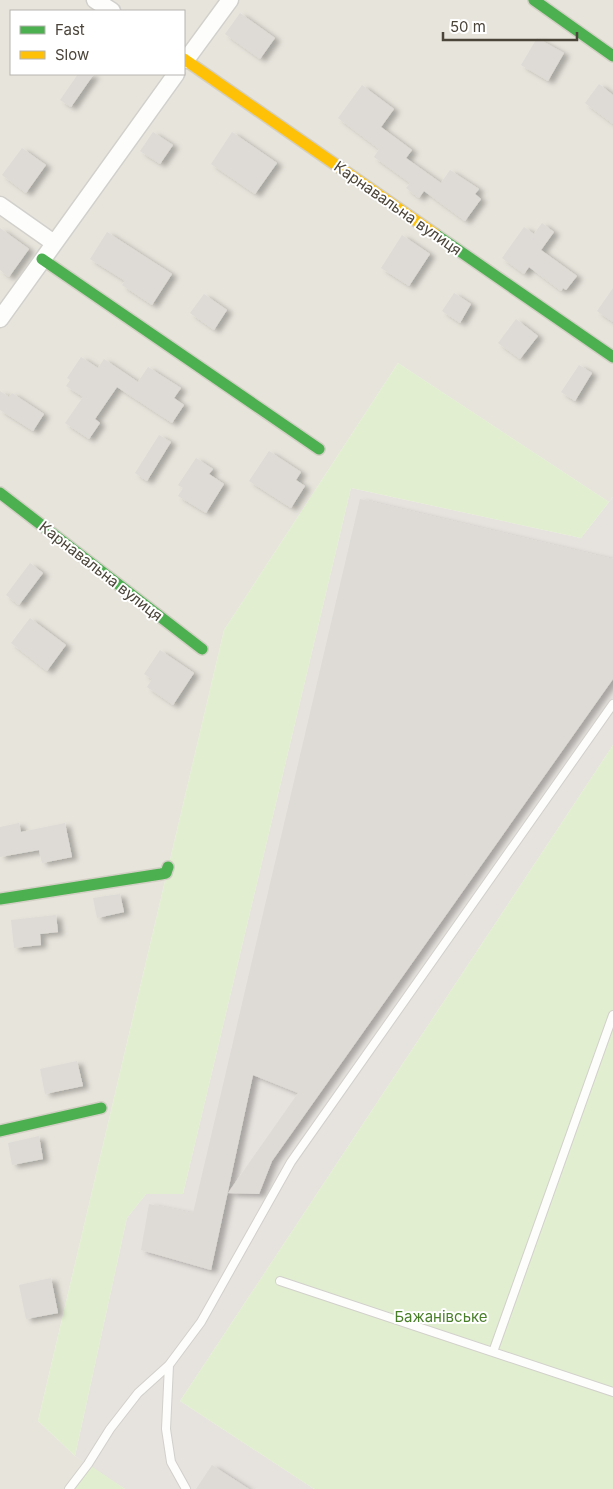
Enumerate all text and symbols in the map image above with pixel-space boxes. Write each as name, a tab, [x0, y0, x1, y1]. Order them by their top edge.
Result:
legend	[10, 10, 185, 75]
scale bar	[443, 10, 577, 42]
text: 50 m	[450, 17, 486, 36]
text: Fast	[55, 20, 85, 39]
text: Slow	[55, 45, 89, 64]
street label: Карнавальна вулиця	[331, 157, 465, 259]
street label: Карнавальна вулиця	[36, 517, 166, 625]
park label: Бажанівське	[394, 1307, 488, 1326]

